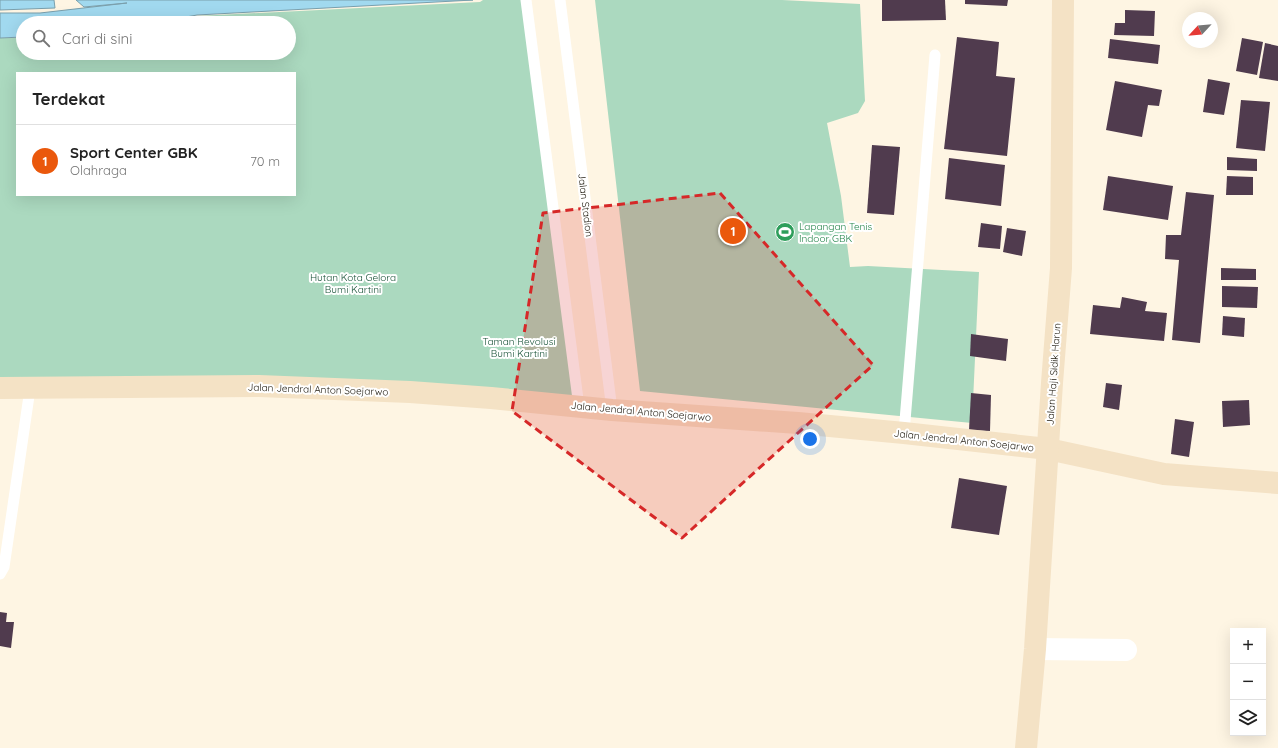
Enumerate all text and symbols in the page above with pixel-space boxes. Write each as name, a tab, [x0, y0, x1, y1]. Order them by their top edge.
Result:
north arrow	[1182, 12, 1218, 48]
search box	[16, 16, 296, 60]
icon: search	[30, 27, 52, 49]
text: Cari di sini	[62, 29, 133, 48]
text: Terdekat	[32, 88, 106, 109]
text: Sport Center GBK	[70, 143, 198, 162]
text: 1	[42, 153, 48, 169]
text: 70 m	[250, 153, 280, 169]
text: Olahraga	[70, 162, 127, 178]
street label: Jalan Stadion	[575, 173, 596, 237]
pin: 1	[720, 216, 746, 246]
place label: Lapangan Tenis Indoor GBK	[799, 220, 872, 245]
sports icon: Lapangan Tenis Indoor GBK	[774, 221, 796, 243]
park label: Hutan Kota Gelora Bumi Kartini	[310, 271, 396, 296]
street label: Jalan Haji Sidik Harun	[1043, 323, 1064, 425]
park label: Taman Revolusi Bumi Kartini	[482, 335, 556, 360]
street label: Jalan Jendral Anton Soejarwo	[247, 381, 389, 398]
street label: Jalan Jendral Anton Soejarwo	[570, 399, 712, 424]
street label: Jalan Jendral Anton Soejarwo	[893, 427, 1035, 454]
your location	[800, 429, 820, 449]
map controls	[1230, 628, 1266, 736]
button: +	[1230, 628, 1266, 664]
button: −	[1230, 664, 1266, 700]
button: layers	[1230, 700, 1266, 736]

